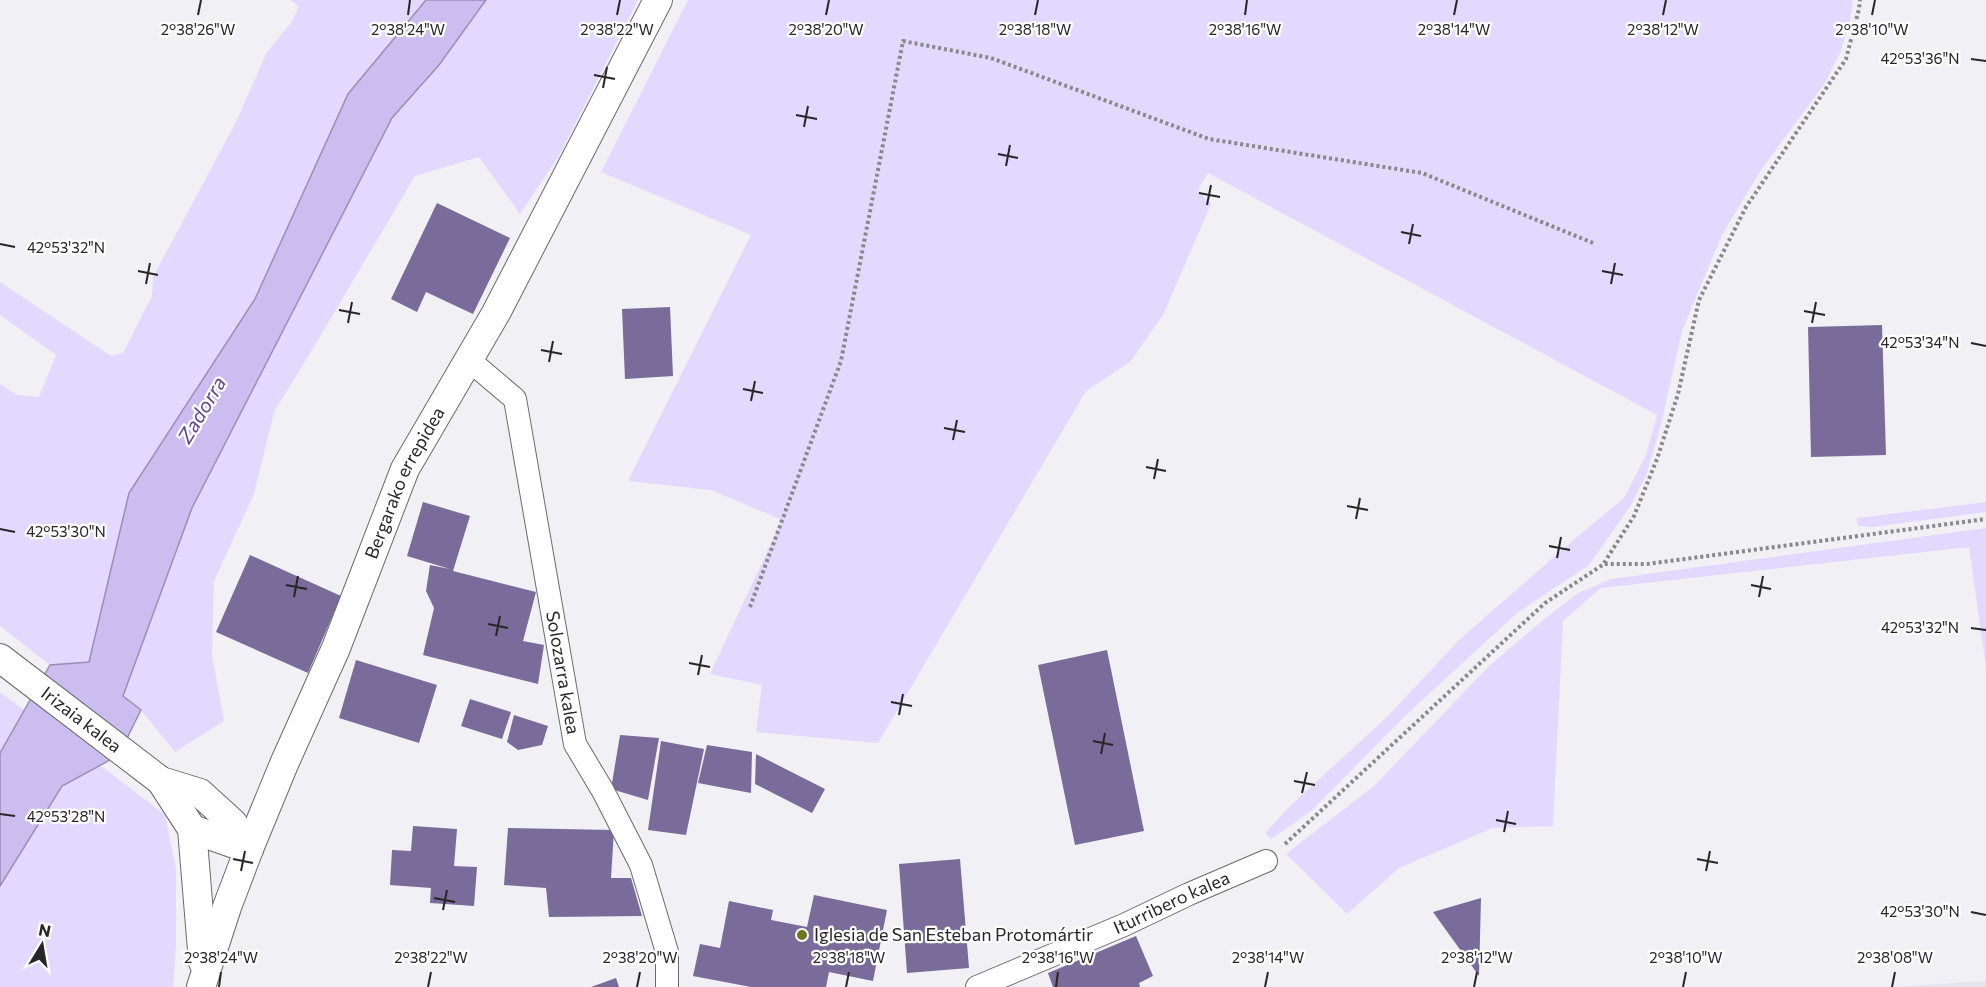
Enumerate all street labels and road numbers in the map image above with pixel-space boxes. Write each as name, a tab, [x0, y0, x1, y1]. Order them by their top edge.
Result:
street label: Bergarako errepidea	[359, 403, 449, 562]
street label: Solozarra kalea	[542, 609, 585, 736]
street label: Irizaia kalea	[37, 681, 126, 757]
street label: Iturribero kalea	[1110, 866, 1233, 938]

